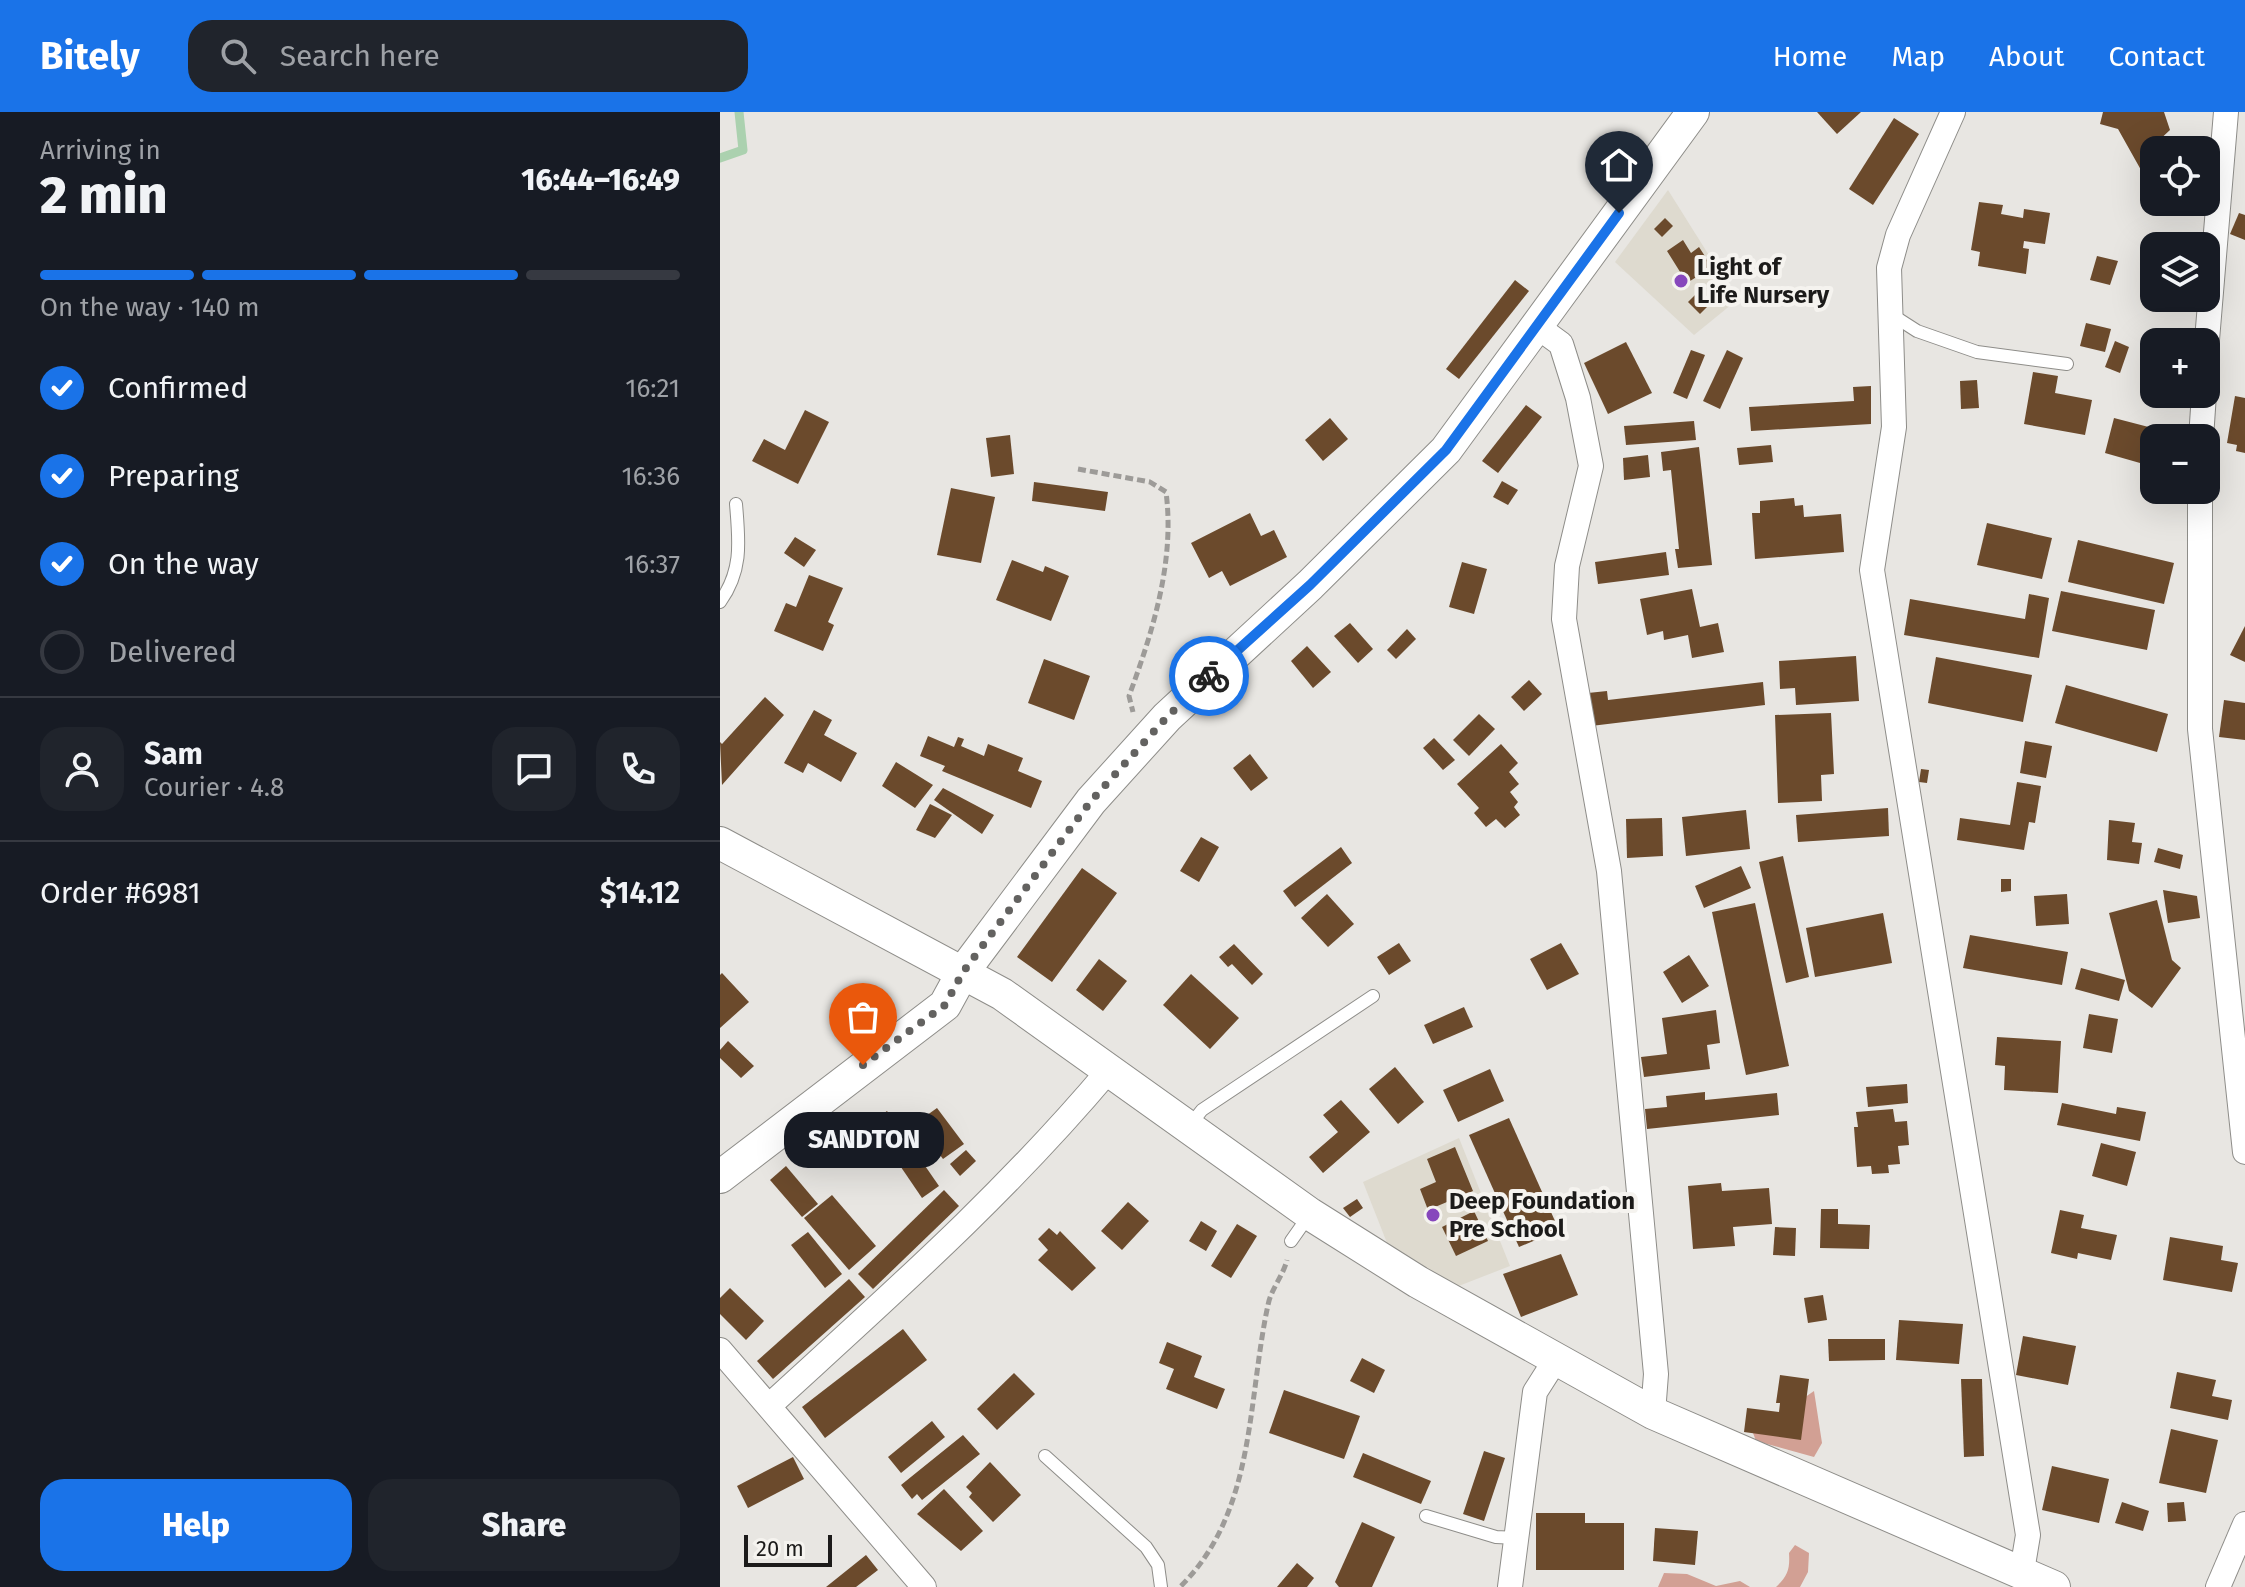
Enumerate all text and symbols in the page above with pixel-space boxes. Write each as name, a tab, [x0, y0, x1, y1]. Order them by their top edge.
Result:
search box	[188, 20, 748, 92]
text: Bitely	[40, 33, 140, 79]
icon: search	[216, 34, 260, 78]
text: Search here	[280, 38, 440, 74]
text: Home	[1773, 40, 1847, 73]
text: Map	[1891, 40, 1945, 73]
text: About	[1989, 40, 2064, 73]
text: Contact	[2108, 40, 2205, 73]
pin	[1585, 131, 1653, 213]
text: Arriving in	[40, 135, 161, 166]
map controls	[2140, 136, 2220, 504]
button: locate	[2140, 136, 2220, 216]
icon: home	[1597, 143, 1641, 187]
text: 16:44–16:49	[521, 162, 680, 198]
text: 2 min	[40, 164, 167, 227]
button: layers	[2140, 232, 2220, 312]
place label: Light of Life Nursery	[1697, 253, 1830, 309]
marker: Light of Life Nursery	[1672, 272, 1690, 290]
text: On the way · 140 m	[40, 292, 259, 323]
button: +	[2140, 328, 2220, 408]
icon: check	[40, 366, 84, 410]
text: Confirmed	[108, 370, 248, 406]
text: 16:21	[625, 373, 680, 404]
button: −	[2140, 424, 2220, 504]
icon: check	[40, 454, 84, 498]
text: Preparing	[108, 458, 239, 494]
text: 16:36	[622, 461, 680, 492]
icon: check	[40, 542, 84, 586]
text: On the way	[108, 546, 259, 582]
text: 16:37	[624, 549, 680, 580]
text: Delivered	[108, 634, 237, 670]
courier	[1169, 636, 1249, 716]
icon: bike	[1187, 654, 1231, 698]
button: person	[40, 727, 124, 811]
button: chat	[492, 727, 576, 811]
button: phone	[596, 727, 680, 811]
text: Sam	[144, 736, 203, 772]
text: Courier · 4.8	[144, 772, 284, 803]
text: Order #6981	[40, 875, 201, 911]
text: $14.12	[600, 875, 680, 911]
pin	[829, 983, 897, 1065]
icon: bag	[841, 995, 885, 1039]
callout: SANDTON	[783, 1113, 943, 1169]
text: SANDTON	[808, 1124, 920, 1155]
place label: Deep Foundation Pre School	[1449, 1187, 1635, 1243]
marker: Deep Foundation Pre School	[1424, 1206, 1442, 1224]
button: Help	[40, 1479, 352, 1571]
button: Share	[368, 1479, 680, 1571]
scale bar	[744, 1531, 832, 1567]
text: 20 m	[756, 1535, 804, 1562]

